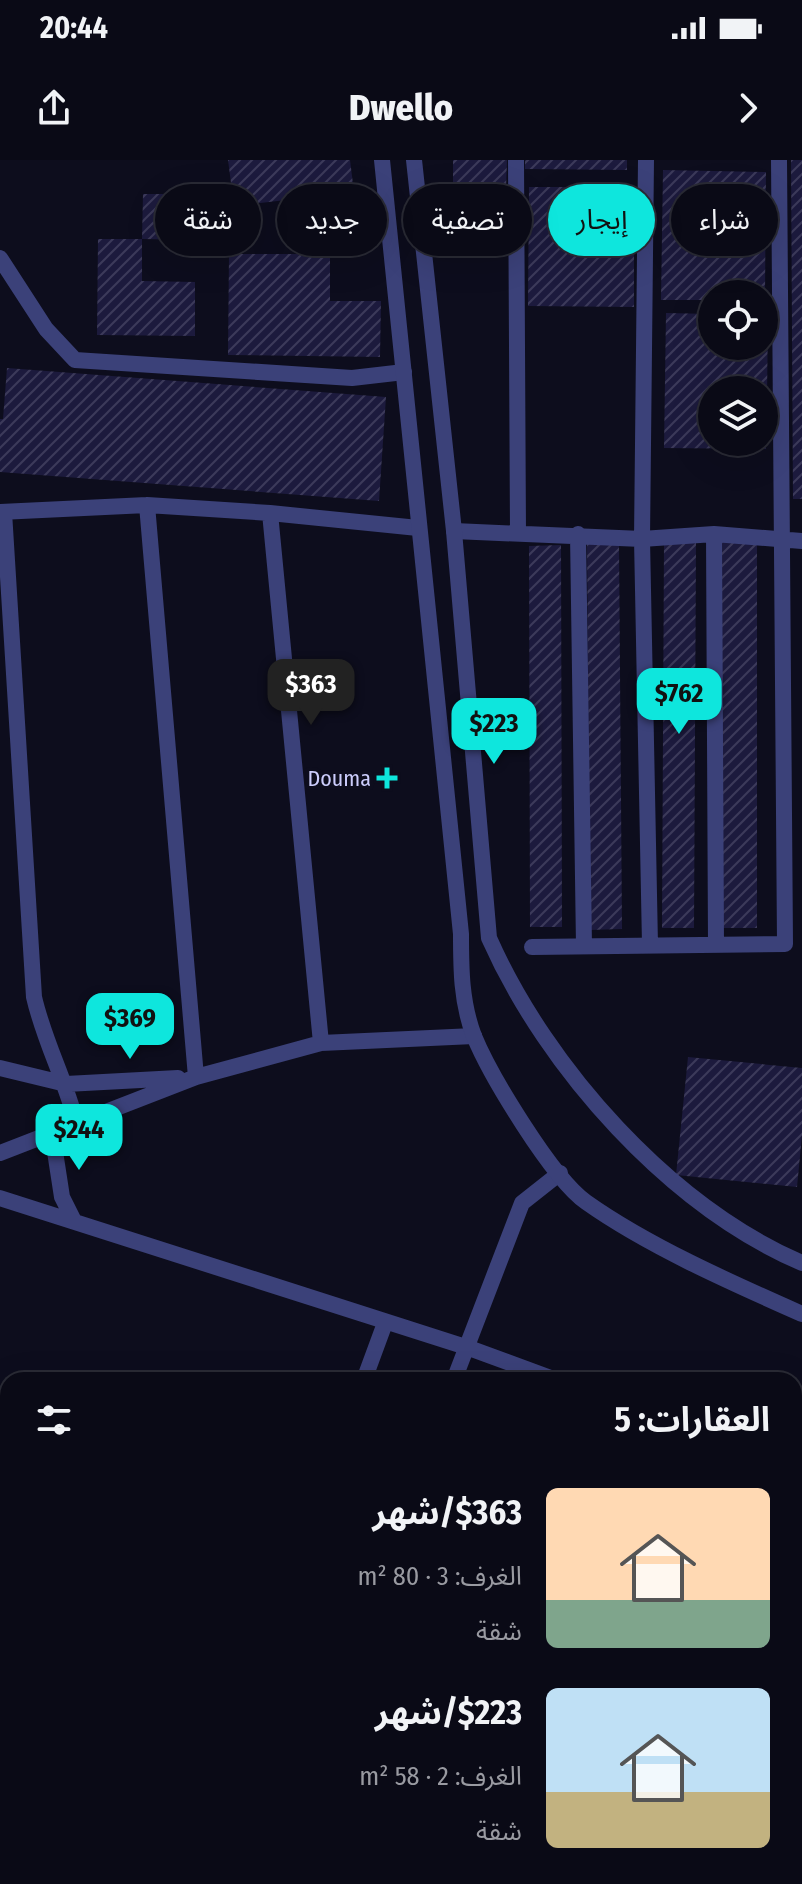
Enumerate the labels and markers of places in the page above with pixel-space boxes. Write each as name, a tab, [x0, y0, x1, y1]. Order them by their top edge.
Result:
pin: $363	[264, 659, 358, 727]
pin: $762	[632, 668, 726, 736]
pin: $223	[447, 698, 541, 766]
place label: Douma	[307, 765, 371, 792]
marker: Douma	[378, 769, 396, 787]
pin: $369	[83, 993, 177, 1061]
pin: $244	[32, 1104, 126, 1172]

